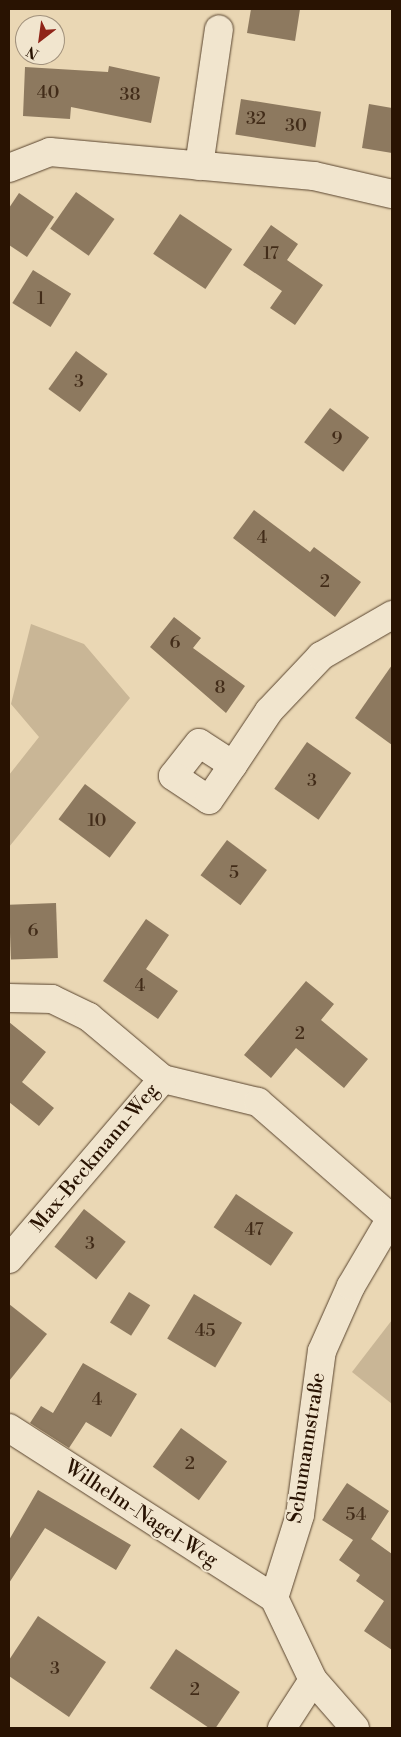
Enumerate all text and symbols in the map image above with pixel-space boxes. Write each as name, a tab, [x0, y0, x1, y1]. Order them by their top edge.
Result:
north arrow	[15, 15, 65, 65]
text: N	[24, 42, 42, 63]
house number: 40	[37, 82, 59, 104]
house number: 38	[120, 84, 140, 106]
house number: 32	[246, 108, 266, 130]
house number: 30	[285, 115, 307, 137]
house number: 17	[263, 243, 279, 265]
house number: 1	[37, 288, 45, 310]
house number: 3	[74, 371, 84, 393]
house number: 9	[332, 428, 342, 450]
house number: 4	[257, 527, 267, 549]
house number: 2	[320, 571, 330, 593]
house number: 6	[170, 632, 180, 654]
house number: 8	[214, 677, 226, 699]
house number: 3	[307, 770, 317, 792]
house number: 10	[87, 810, 107, 832]
house number: 5	[229, 862, 239, 884]
house number: 6	[28, 920, 38, 942]
house number: 4	[135, 975, 145, 997]
house number: 2	[295, 1023, 305, 1045]
street label: Max-Beckmann-Weg	[26, 1079, 164, 1237]
house number: 47	[244, 1219, 264, 1241]
house number: 3	[85, 1233, 95, 1255]
house number: 45	[195, 1320, 215, 1342]
street label: Schumannstraße	[283, 1371, 331, 1525]
house number: 4	[92, 1389, 102, 1411]
house number: 2	[185, 1453, 195, 1475]
street label: Wilhelm-Nagel-Weg	[60, 1455, 222, 1573]
house number: 54	[346, 1504, 366, 1526]
house number: 3	[50, 1658, 60, 1680]
house number: 2	[190, 1679, 200, 1701]

